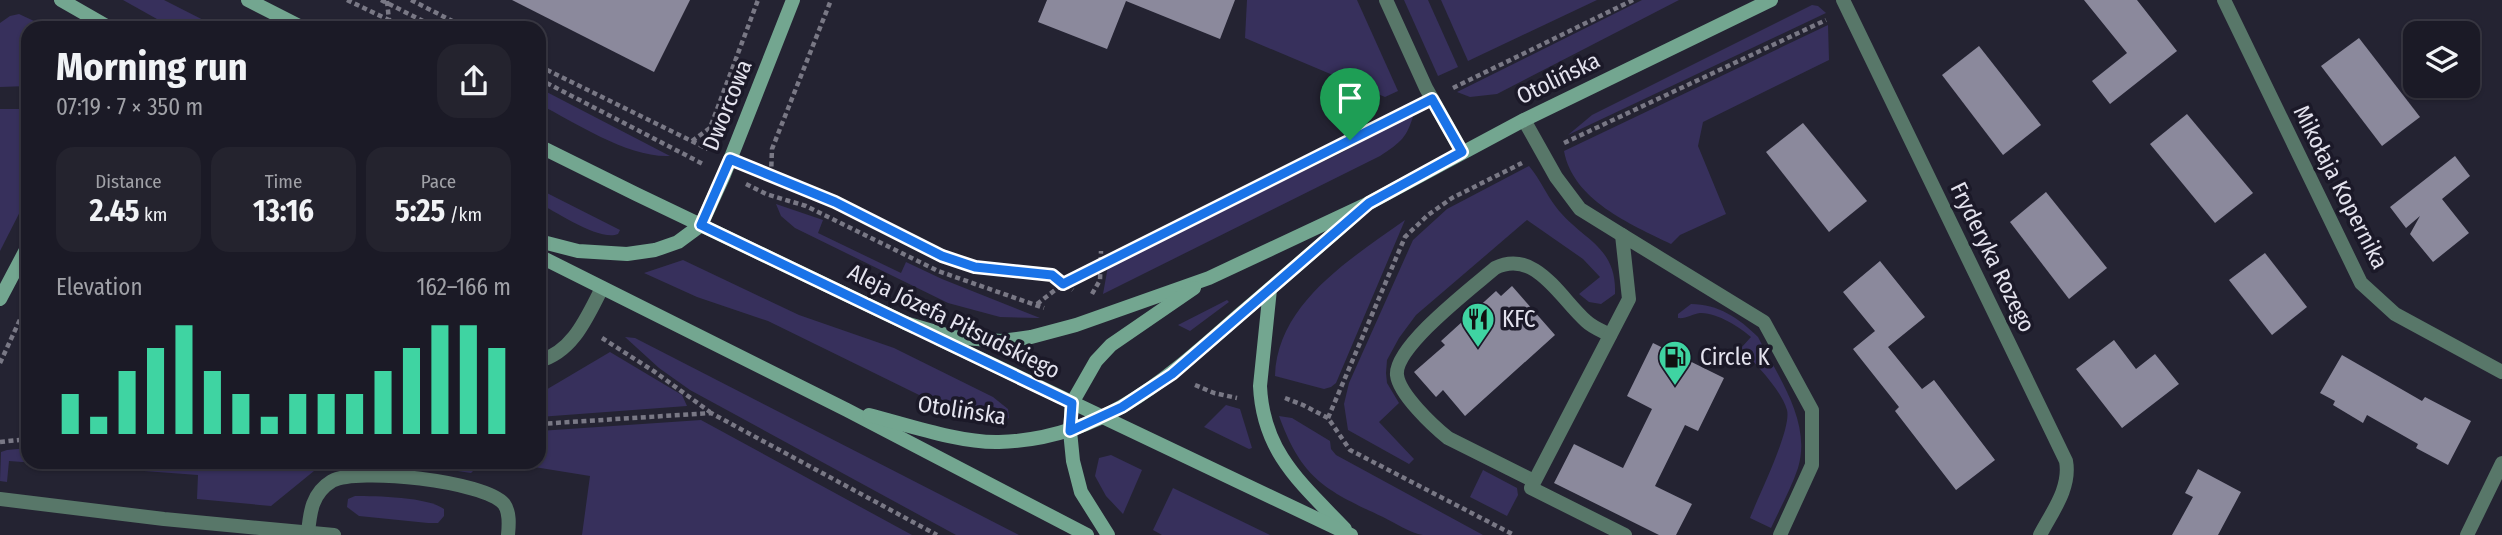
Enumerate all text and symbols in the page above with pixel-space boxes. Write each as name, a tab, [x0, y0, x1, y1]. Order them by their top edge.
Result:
map controls	[2403, 21, 2480, 98]
button: layers	[2403, 21, 2480, 98]
text: Morning run	[56, 44, 248, 90]
button: share	[437, 44, 511, 118]
street label: Otolińska	[1512, 46, 1604, 110]
street label: Dworcowa	[696, 56, 758, 154]
pin	[1320, 68, 1380, 140]
icon: arrive	[1331, 79, 1369, 117]
text: 07:19 · 7 × 350 m	[56, 93, 203, 121]
street label: Mikołaja Kopernika	[2288, 101, 2394, 273]
text: Distance	[95, 170, 162, 193]
text: Time	[265, 170, 302, 193]
text: Pace	[421, 170, 456, 193]
street label: Fryderyka Rozego	[1945, 177, 2041, 337]
text: 2.45	[90, 193, 140, 229]
text: 13:16	[253, 193, 314, 229]
text: 5:25	[395, 193, 445, 229]
text: km	[140, 203, 167, 226]
text: /km	[445, 203, 482, 226]
street label: Aleja Józefa Piłsudskiego	[843, 257, 1065, 385]
text: Elevation	[56, 273, 143, 301]
text: 162–166 m	[417, 273, 511, 301]
restaurant icon: KFC	[1459, 300, 1497, 349]
place label: KFC	[1502, 305, 1536, 333]
fuel station icon: Circle K	[1656, 338, 1694, 387]
place label: Circle K	[1700, 343, 1770, 371]
street label: Otolińska	[916, 389, 1008, 431]

